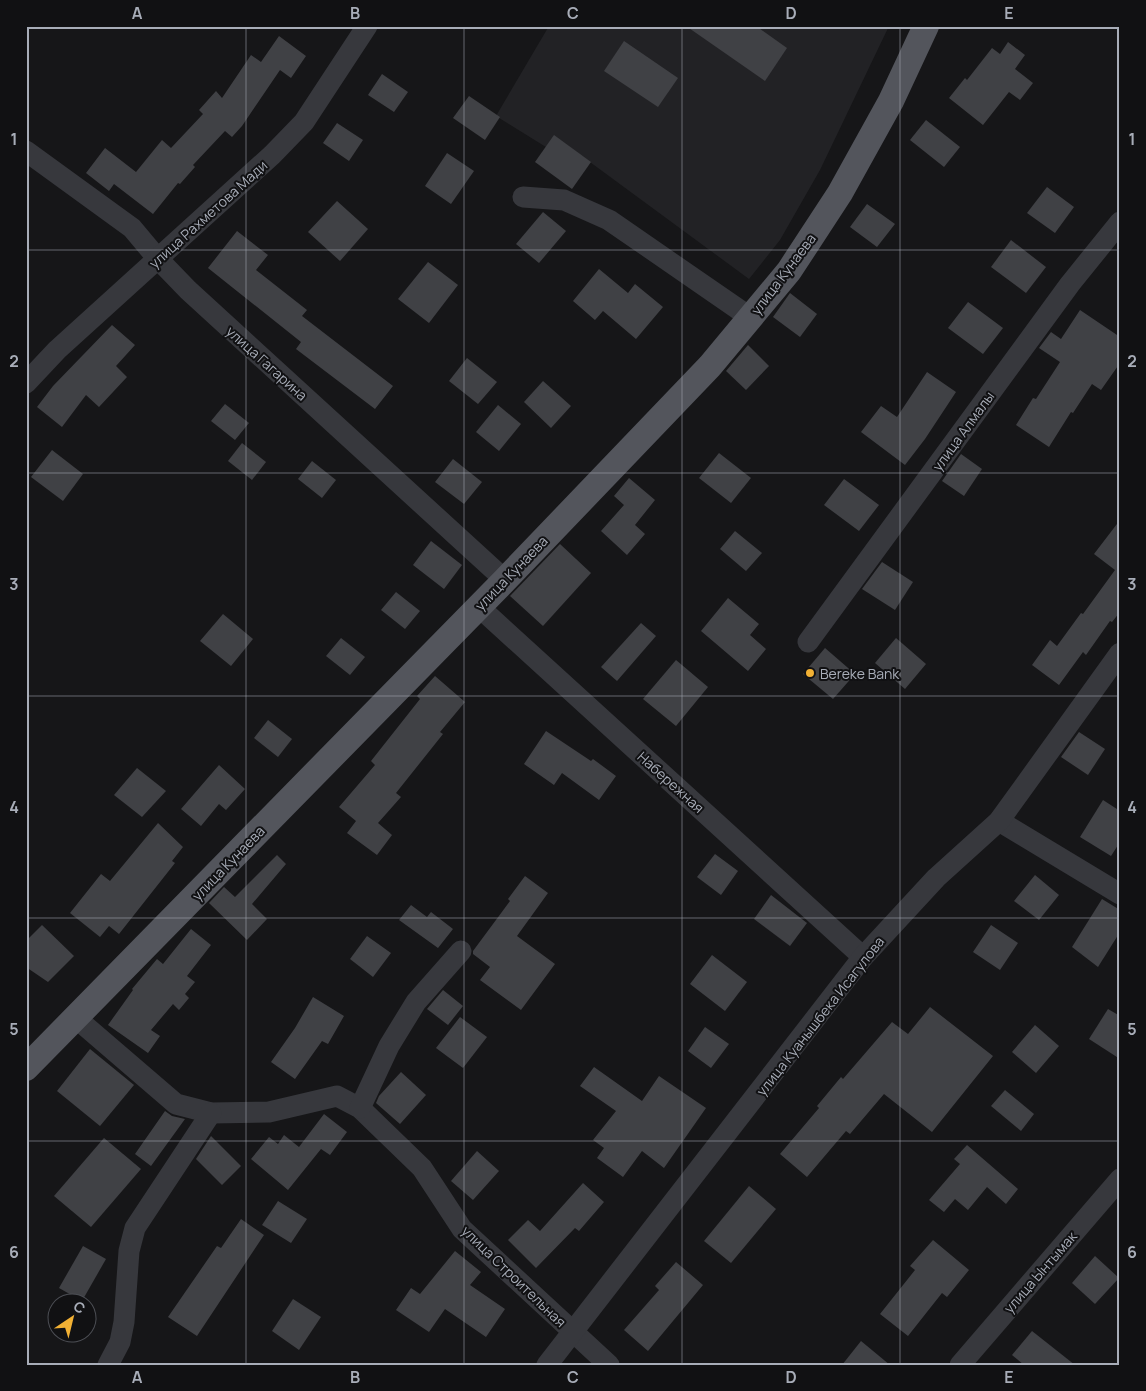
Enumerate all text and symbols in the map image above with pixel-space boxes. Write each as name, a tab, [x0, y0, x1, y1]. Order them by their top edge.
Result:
text: A	[132, 2, 143, 24]
text: B	[350, 2, 360, 24]
text: C	[567, 2, 579, 24]
text: D	[785, 2, 797, 24]
text: E	[1004, 2, 1014, 24]
text: 1	[10, 128, 18, 150]
text: 1	[1128, 128, 1136, 150]
street label: улица Рахметова Мади	[145, 156, 271, 272]
street label: улица Кунаева	[746, 230, 820, 318]
street label: улица Гагарина	[222, 322, 312, 404]
text: 2	[9, 350, 19, 372]
text: 2	[1127, 350, 1137, 372]
street label: улица Алмалы	[928, 387, 998, 475]
street label: улица Кунаева	[471, 532, 551, 614]
text: 3	[9, 573, 19, 595]
text: 3	[1127, 573, 1137, 595]
place label: Bereke Bank	[820, 664, 900, 683]
marker: Bereke Bank	[804, 667, 816, 679]
street label: Набережная	[634, 747, 708, 817]
text: 4	[9, 796, 19, 818]
text: 4	[1127, 796, 1137, 818]
street label: улица Кунаева	[188, 822, 268, 904]
street label: улица Куанышбека Исагулова	[752, 932, 888, 1100]
text: 5	[9, 1018, 19, 1040]
text: 5	[1127, 1018, 1137, 1040]
street label: улица Строительная	[458, 1221, 570, 1331]
street label: улица Ынтымак	[999, 1226, 1081, 1317]
text: 6	[9, 1241, 19, 1263]
text: 6	[1127, 1241, 1137, 1263]
north arrow	[48, 1294, 98, 1344]
text: С	[70, 1296, 89, 1318]
text: A	[132, 1366, 143, 1388]
text: B	[350, 1366, 360, 1388]
text: C	[567, 1366, 579, 1388]
text: D	[785, 1366, 797, 1388]
text: E	[1004, 1366, 1014, 1388]

